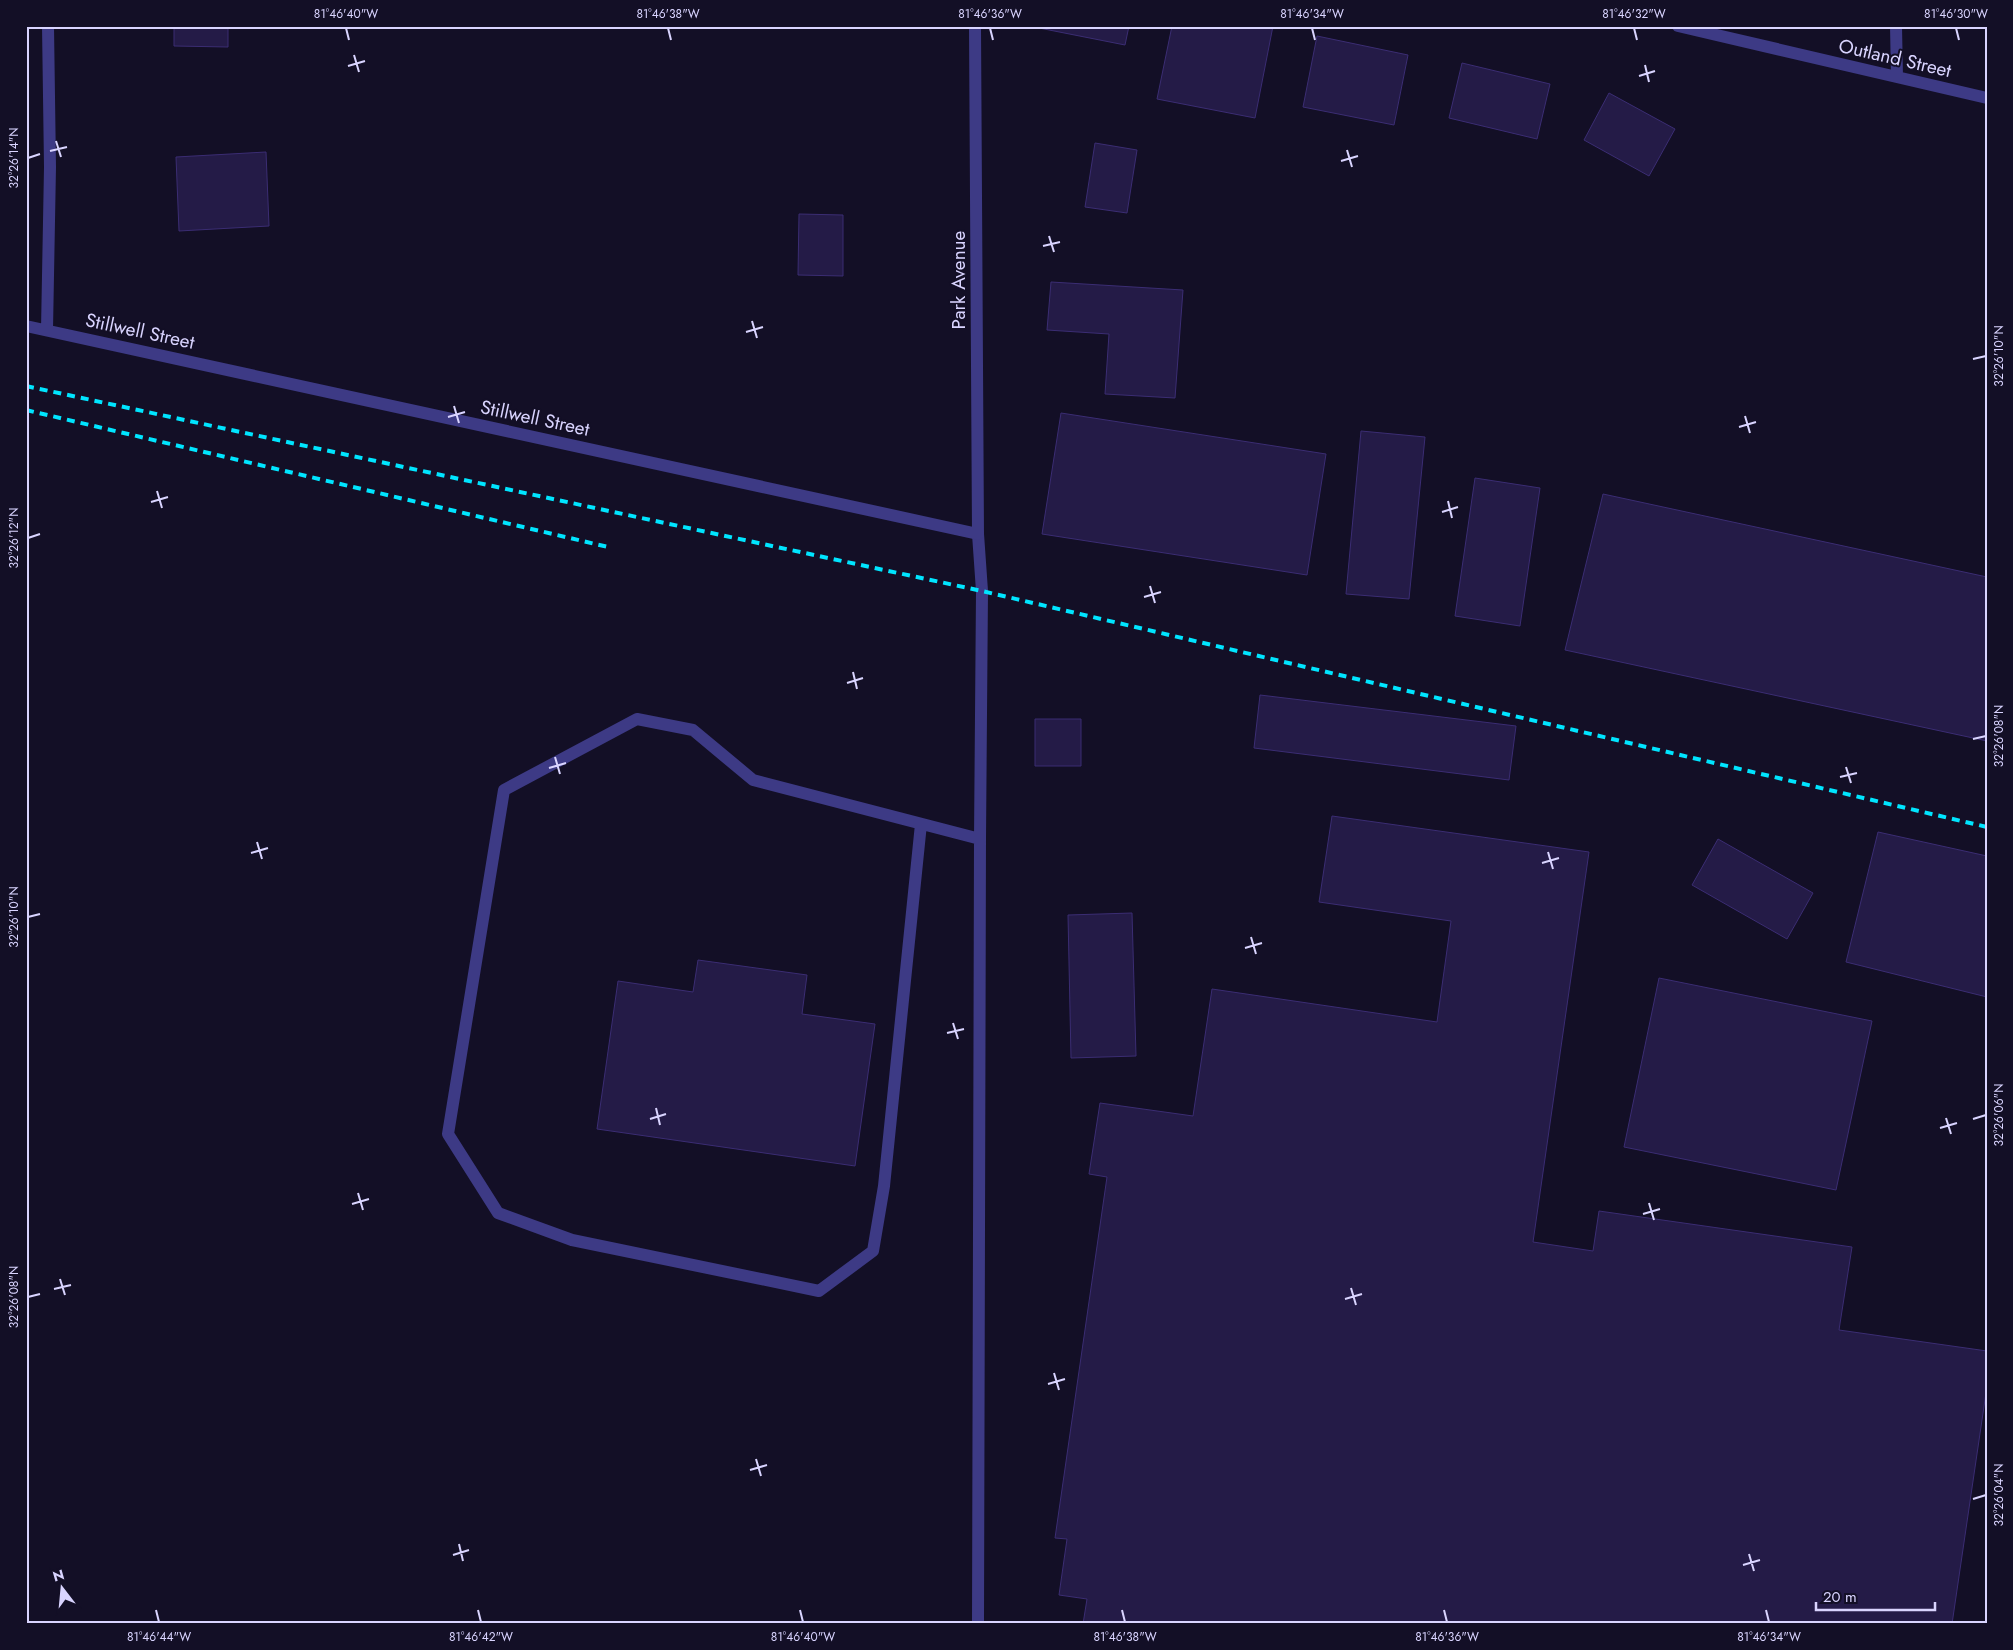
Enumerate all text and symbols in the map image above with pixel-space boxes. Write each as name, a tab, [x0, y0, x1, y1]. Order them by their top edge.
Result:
text: 81°46'40"W	[314, 5, 378, 23]
text: 81°46'38"W	[636, 5, 700, 23]
text: 81°46'36"W	[958, 5, 1022, 23]
text: 81°46'34"W	[1280, 5, 1344, 23]
text: 81°46'32"W	[1602, 5, 1666, 23]
text: 81°46'30"W	[1924, 5, 1988, 23]
street label: Outland Street	[1836, 32, 1954, 84]
text: 32°26'14"N	[5, 127, 23, 189]
street label: Park Avenue	[945, 230, 972, 329]
street label: Stillwell Street	[83, 306, 197, 356]
text: 32°26'10"N	[1990, 325, 2008, 387]
street label: Stillwell Street	[478, 393, 592, 443]
text: 32°26'12"N	[5, 508, 23, 569]
text: 32°26'08"N	[1990, 705, 2008, 767]
text: 32°26'10"N	[5, 886, 23, 948]
text: 32°26'06"N	[1990, 1084, 2008, 1146]
text: 32°26'08"N	[5, 1266, 23, 1328]
text: 32°26'04"N	[1990, 1464, 2008, 1526]
north arrow	[38, 1562, 88, 1612]
text: N	[50, 1564, 67, 1587]
scale bar	[1816, 1580, 1934, 1612]
text: 20 m	[1823, 1586, 1857, 1608]
text: 81°46'44"W	[127, 1628, 191, 1646]
text: 81°46'42"W	[449, 1628, 513, 1646]
text: 81°46'40"W	[771, 1628, 835, 1646]
text: 81°46'38"W	[1093, 1628, 1157, 1646]
text: 81°46'36"W	[1415, 1628, 1479, 1646]
text: 81°46'34"W	[1737, 1628, 1801, 1646]

